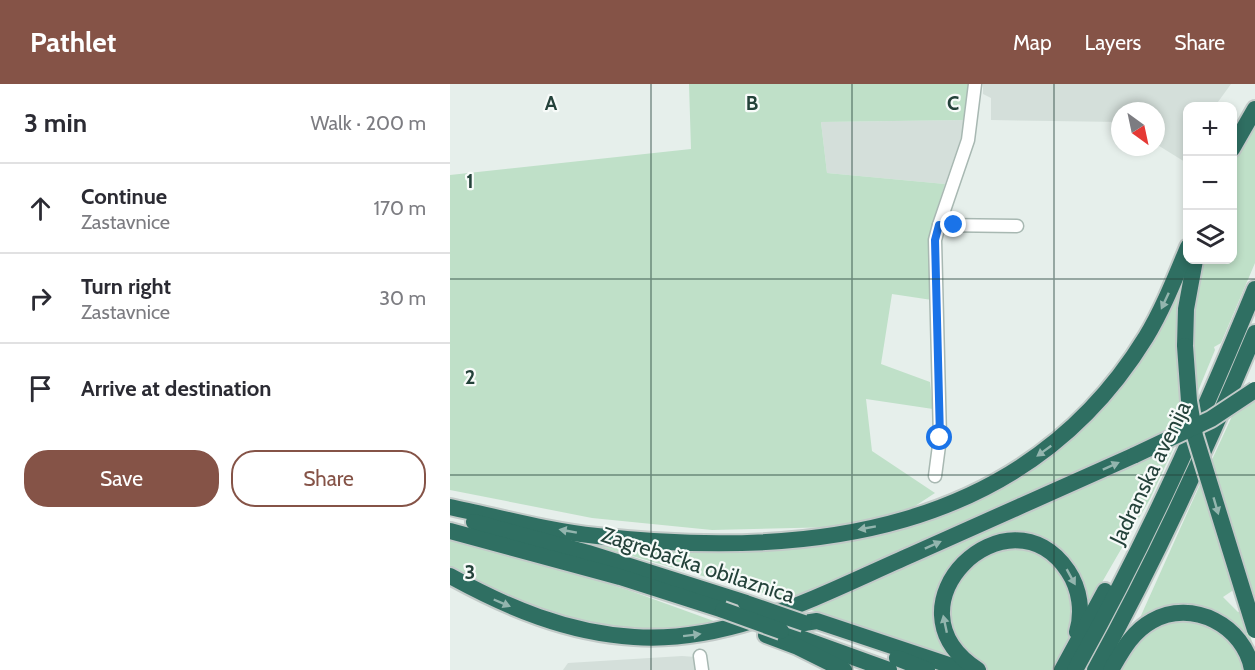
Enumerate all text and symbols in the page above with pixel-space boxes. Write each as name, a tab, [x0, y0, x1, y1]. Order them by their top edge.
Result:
text: Pathlet	[30, 25, 116, 59]
text: Map	[1013, 30, 1052, 55]
text: Layers	[1085, 30, 1141, 55]
text: Share	[1174, 30, 1225, 55]
text: A	[545, 91, 558, 115]
text: B	[746, 91, 758, 115]
text: C	[947, 91, 959, 115]
north arrow	[1111, 102, 1165, 156]
map controls	[1183, 102, 1237, 264]
button: +	[1183, 102, 1237, 156]
text: 3 min	[24, 107, 87, 139]
text: Walk · 200 m	[310, 111, 426, 135]
button: −	[1183, 156, 1237, 210]
text: 1	[466, 169, 474, 193]
text: Continue	[81, 183, 167, 210]
icon: ahead	[24, 192, 57, 225]
text: 170 m	[374, 196, 426, 220]
text: Zastavnice	[81, 210, 170, 234]
button: layers	[1183, 210, 1237, 264]
route end	[940, 211, 966, 237]
text: Turn right	[81, 273, 171, 300]
icon: right	[24, 282, 57, 315]
text: 30 m	[379, 286, 426, 310]
one-way arrow	[1160, 292, 1169, 309]
text: Zastavnice	[81, 300, 170, 324]
text: 2	[465, 365, 475, 389]
icon: arrive	[24, 372, 57, 405]
text: Arrive at destination	[81, 375, 271, 402]
street label: Jadranska avenija	[1103, 396, 1197, 550]
route start	[926, 424, 952, 450]
one-way arrow	[1036, 445, 1052, 457]
button: Save	[24, 450, 219, 507]
button: Share	[231, 450, 426, 507]
one-way arrow	[1102, 461, 1119, 470]
one-way arrow	[1212, 497, 1221, 515]
street label: Zagrebačka obilaznica	[598, 521, 799, 609]
one-way arrow	[857, 524, 876, 533]
one-way arrow	[559, 526, 578, 535]
one-way arrow	[924, 540, 942, 550]
text: 3	[465, 560, 475, 584]
one-way arrow	[1066, 569, 1076, 586]
one-way arrow	[493, 598, 511, 608]
one-way arrow	[940, 615, 950, 633]
one-way arrow	[682, 630, 701, 639]

